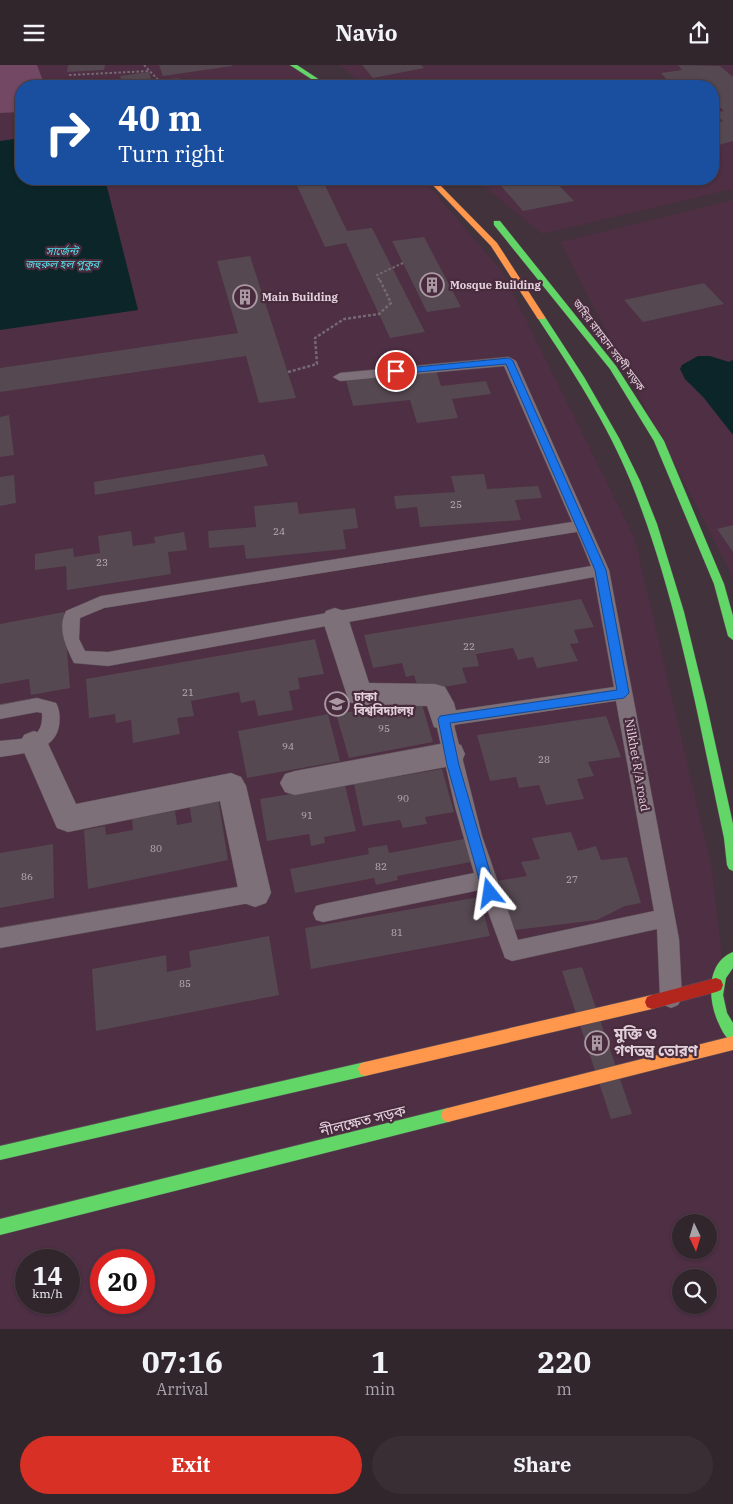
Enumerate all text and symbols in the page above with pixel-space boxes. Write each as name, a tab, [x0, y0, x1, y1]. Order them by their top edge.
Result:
text: Navio	[336, 18, 397, 47]
icon: menu	[20, 19, 48, 47]
icon: share	[685, 19, 713, 47]
text: 40 m	[118, 95, 202, 141]
icon: right	[35, 100, 100, 165]
text: Turn right	[118, 139, 225, 168]
water label: সার্জেন্ট জহুরুল হল পুকুর	[25, 244, 102, 271]
building icon: Mosque Building	[419, 272, 445, 298]
place label: Mosque Building	[450, 278, 542, 292]
building icon: Main Building	[232, 284, 258, 310]
place label: Main Building	[262, 290, 339, 304]
street label: জহির রায়হান সরণী সড়ক	[569, 296, 648, 394]
pin	[375, 350, 417, 392]
icon: arrive	[382, 357, 410, 385]
house number: 25	[450, 498, 462, 511]
house number: 24	[273, 525, 285, 538]
house number: 23	[96, 556, 108, 569]
house number: 22	[463, 640, 475, 653]
house number: 21	[182, 686, 194, 699]
place label: ঢাকা বিশ্ববিদ্যালয়	[353, 689, 414, 718]
school or university icon: ঢাকা বিশ্ববিদ্যালয়	[324, 691, 350, 717]
street label: Nilkhet R/A road	[622, 717, 653, 812]
house number: 95	[378, 722, 390, 735]
house number: 94	[282, 740, 294, 753]
house number: 28	[538, 753, 550, 766]
house number: 90	[397, 792, 409, 805]
house number: 91	[301, 809, 313, 822]
house number: 80	[150, 842, 162, 855]
house number: 82	[375, 860, 387, 873]
position arrow	[463, 866, 515, 918]
house number: 86	[21, 870, 33, 883]
house number: 27	[566, 873, 578, 886]
house number: 81	[391, 926, 403, 939]
house number: 85	[179, 977, 191, 990]
place label: মুক্তি ও গণতন্ত্র তোরণ	[613, 1024, 698, 1060]
building icon: মুক্তি ও গণতন্ত্র তোরণ	[584, 1030, 610, 1056]
street label: নীলক্ষেত সড়ক	[317, 1100, 409, 1141]
north arrow	[672, 1214, 718, 1259]
map controls	[672, 1214, 717, 1314]
speed limit sign: 20	[90, 1249, 155, 1314]
text: 14	[32, 1259, 63, 1292]
button: search	[672, 1269, 717, 1314]
text: km/h	[32, 1286, 63, 1301]
text: 07:16	[142, 1342, 223, 1381]
text: 1	[371, 1342, 389, 1381]
text: 220	[537, 1342, 591, 1381]
text: Arrival	[156, 1379, 208, 1399]
text: min	[365, 1379, 395, 1399]
text: m	[557, 1379, 572, 1399]
button: Exit	[20, 1436, 362, 1494]
button: Share	[372, 1436, 713, 1494]

